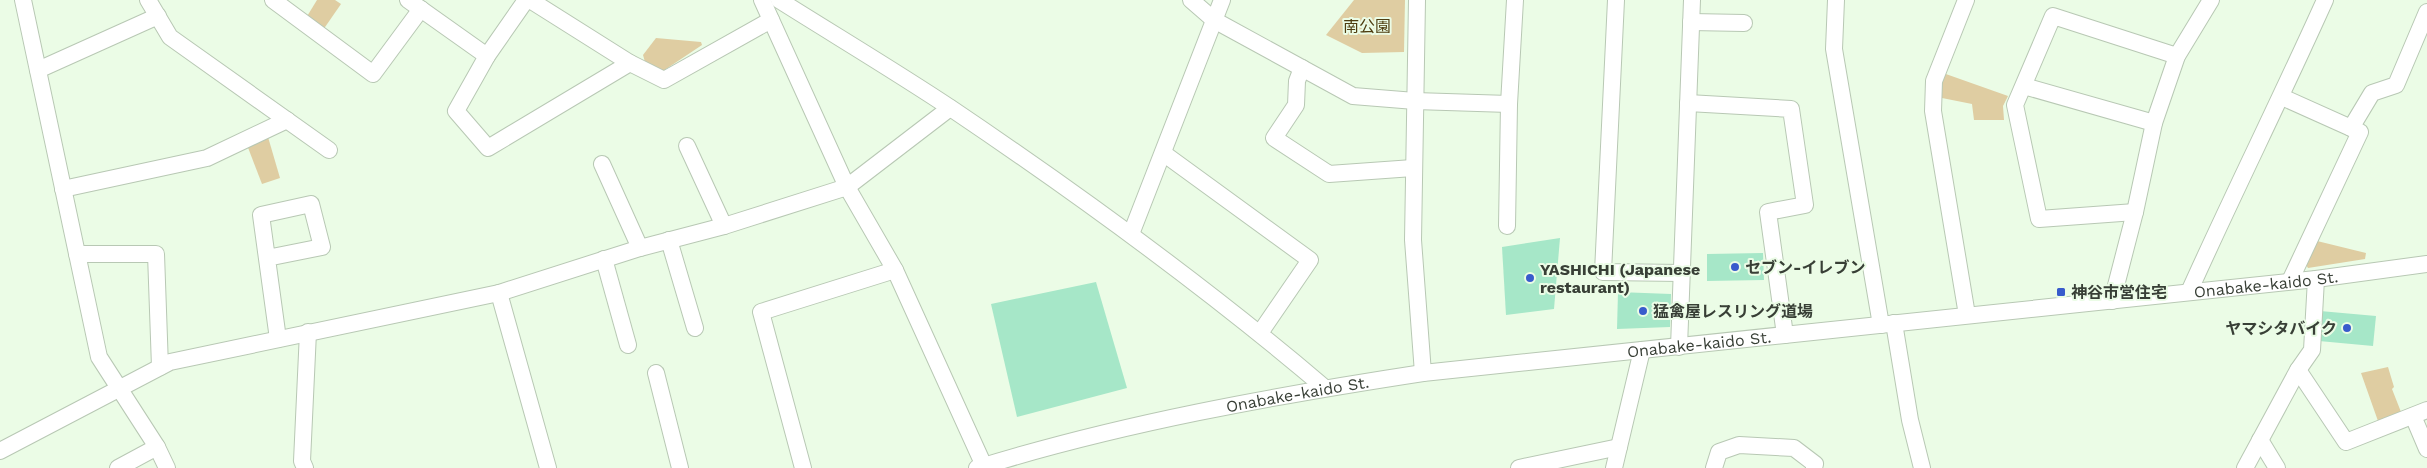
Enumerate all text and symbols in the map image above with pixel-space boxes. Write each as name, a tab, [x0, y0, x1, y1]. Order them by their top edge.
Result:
park label: 南公園	[1343, 17, 1391, 36]
place label: セブン-イレブン	[1745, 258, 1865, 277]
place label: YASHICHI (Japanese restaurant)	[1540, 260, 1700, 297]
marker: セブン-イレブン	[1729, 261, 1741, 273]
street label: Onabake-kaido St.	[2193, 267, 2339, 301]
marker: YASHICHI (Japanese restaurant)	[1524, 272, 1536, 284]
place label: 神谷市営住宅	[2071, 283, 2167, 302]
marker: 神谷市営住宅	[2055, 286, 2067, 298]
place label: 猛禽屋レスリング道場	[1653, 302, 1813, 321]
marker: 猛禽屋レスリング道場	[1637, 305, 1649, 317]
place label: ヤマシタバイク	[2225, 319, 2337, 338]
marker: ヤマシタバイク	[2341, 322, 2353, 334]
street label: Onabake-kaido St.	[1626, 327, 1772, 361]
street label: Onabake-kaido St.	[1224, 372, 1370, 416]

